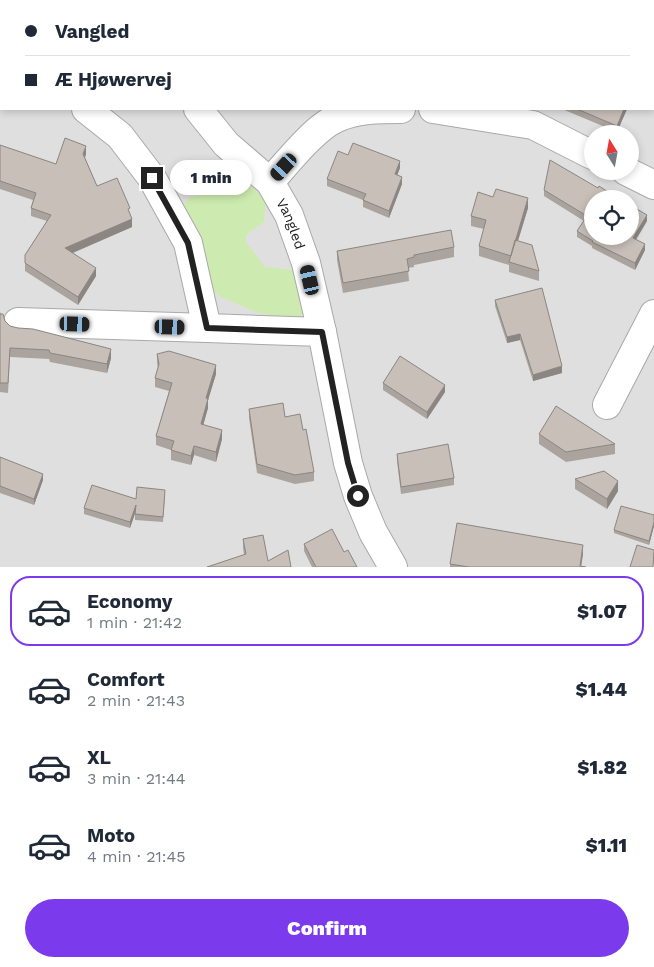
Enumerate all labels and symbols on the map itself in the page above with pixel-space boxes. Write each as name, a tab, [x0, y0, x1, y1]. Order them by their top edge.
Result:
north arrow	[584, 125, 639, 180]
car	[268, 151, 299, 183]
callout: 1 min	[170, 160, 252, 196]
route end	[141, 167, 163, 189]
street label: Vangled	[273, 196, 308, 251]
car	[299, 264, 320, 296]
car	[59, 316, 90, 332]
car	[154, 319, 185, 335]
route start	[347, 485, 369, 507]

